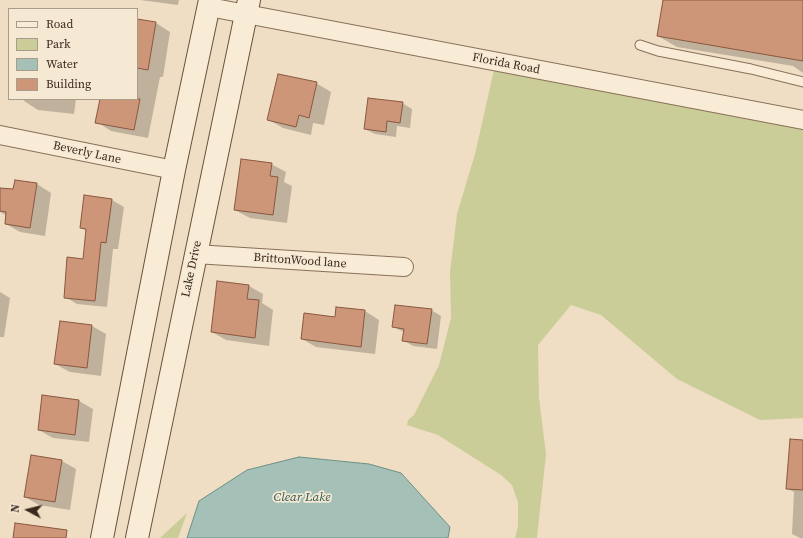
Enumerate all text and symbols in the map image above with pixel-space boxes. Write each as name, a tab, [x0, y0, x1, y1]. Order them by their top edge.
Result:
legend	[8, 8, 138, 100]
text: Road	[46, 16, 73, 32]
text: Park	[46, 36, 71, 52]
street label: Florida Road	[471, 50, 541, 78]
text: Water	[46, 56, 78, 72]
text: Building	[46, 76, 91, 92]
street label: Beverly Lane	[52, 139, 122, 167]
street label: Lake Drive	[179, 239, 205, 299]
street label: BrittonWood lane	[253, 251, 347, 271]
north arrow	[8, 490, 48, 530]
water label: Clear Lake	[273, 490, 331, 506]
text: N	[8, 504, 24, 513]

